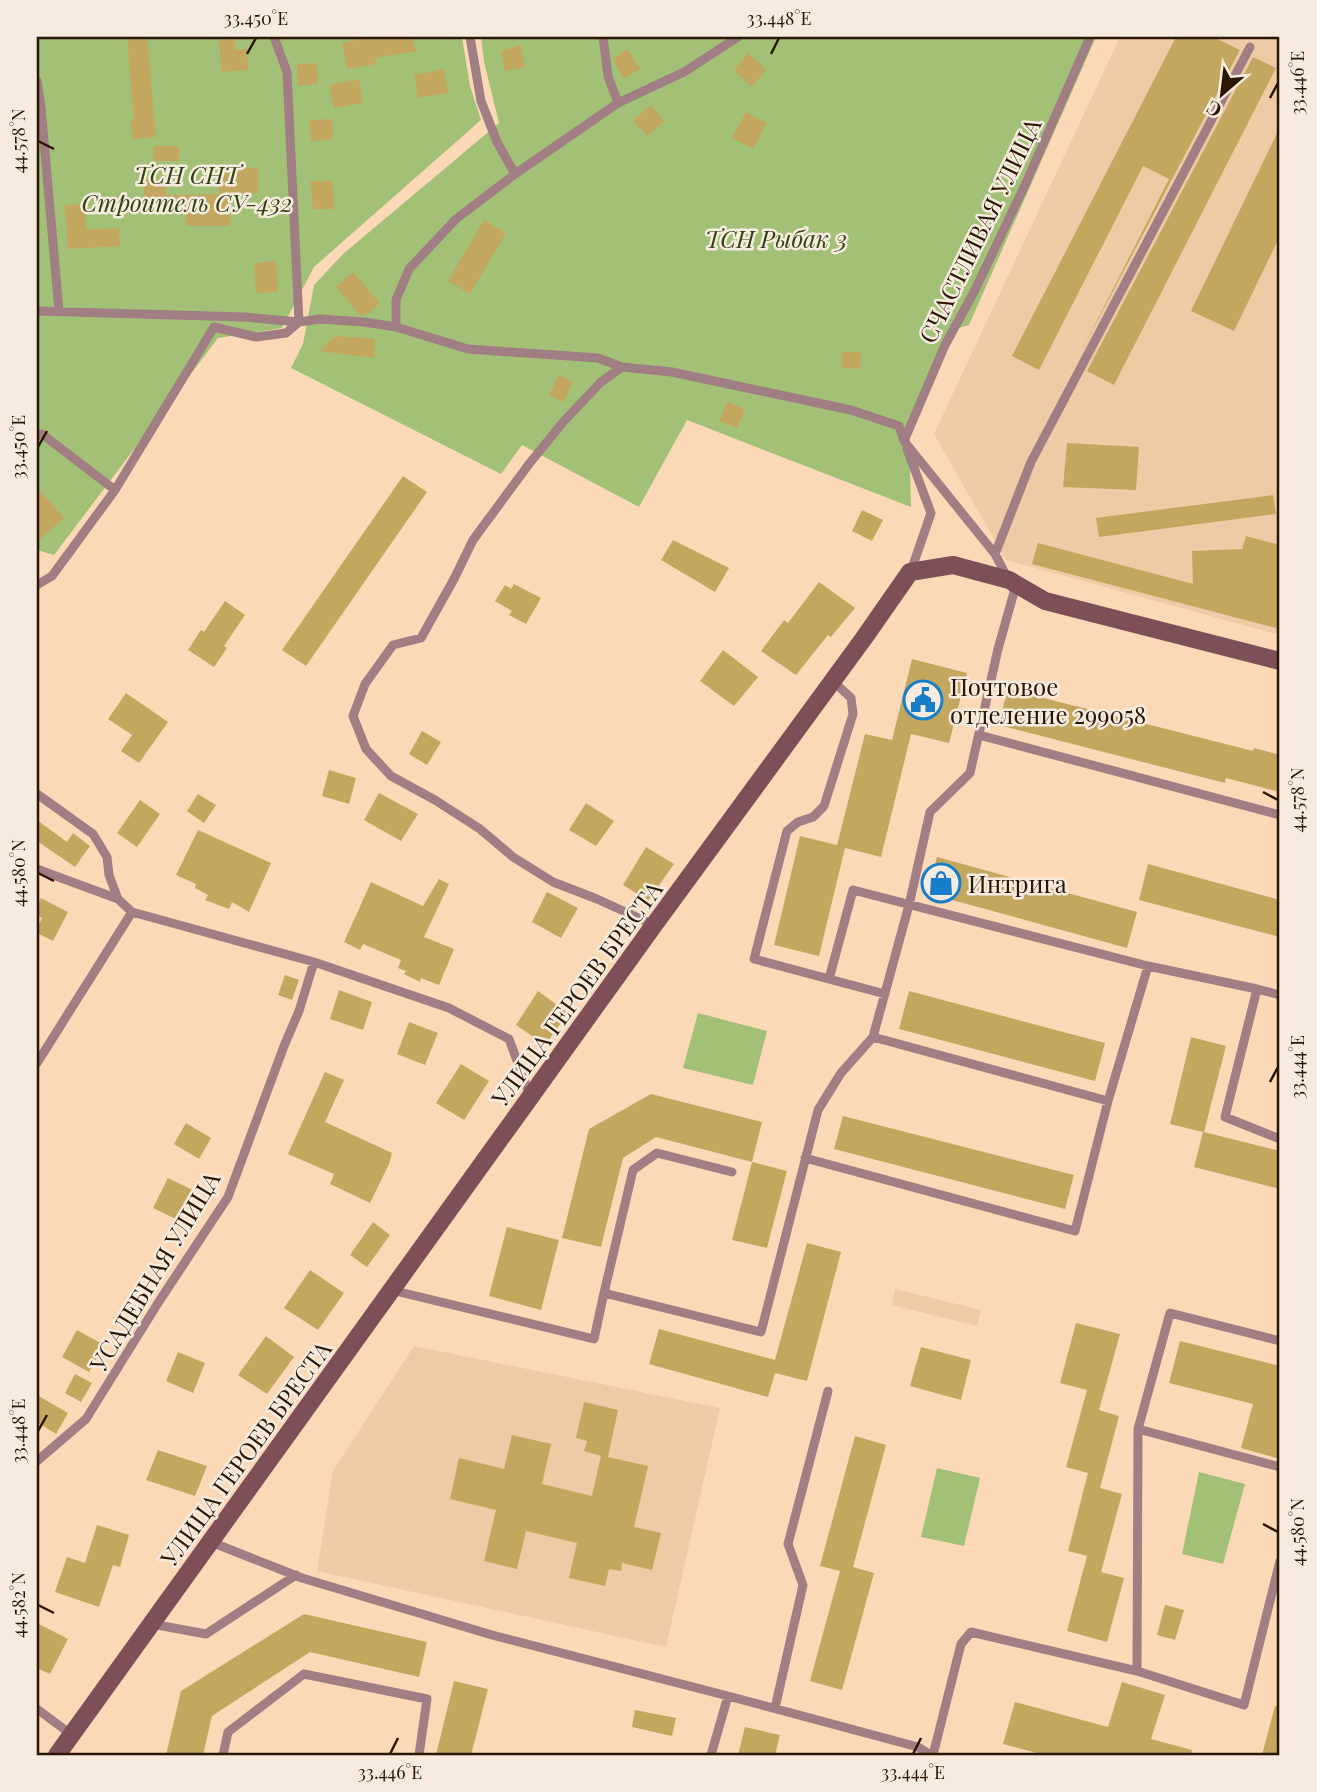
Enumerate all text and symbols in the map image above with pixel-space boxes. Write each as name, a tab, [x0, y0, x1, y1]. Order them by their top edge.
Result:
text: 33.450°E	[224, 6, 288, 30]
text: 33.448°E	[747, 6, 811, 30]
text: 33.446°E	[1285, 51, 1309, 115]
north arrow	[1188, 60, 1258, 130]
text: С	[1202, 95, 1226, 125]
text: 44.578°N	[6, 108, 30, 174]
street label: СЧАСТЛИВАЯ УЛИЦА	[911, 111, 1048, 348]
park label: ТСН СНТ Строитель СУ-432	[81, 158, 293, 218]
park label: ТСН Рыбак 3	[705, 222, 847, 254]
text: 33.450°E	[6, 415, 30, 479]
place label: Почтовое отделение 299058	[950, 670, 1146, 730]
public building icon: Почтовое отделение 299058	[902, 679, 944, 721]
text: 44.578°N	[1285, 767, 1309, 833]
text: 44.580°N	[6, 839, 30, 907]
shop icon: Интрига	[920, 862, 962, 904]
place label: Интрига	[968, 867, 1067, 899]
street label: УЛИЦА ГЕРОЕВ БРЕСТА	[483, 873, 669, 1113]
text: 33.444°E	[1285, 1035, 1309, 1099]
street label: УСАДЕБНАЯ УЛИЦА	[81, 1164, 227, 1378]
street label: УЛИЦА ГЕРОЕВ БРЕСТА	[152, 1333, 338, 1573]
text: 33.448°E	[6, 1399, 30, 1463]
text: 44.580°N	[1285, 1498, 1309, 1566]
text: 44.582°N	[6, 1572, 30, 1638]
text: 33.446°E	[358, 1760, 422, 1784]
text: 33.444°E	[881, 1760, 945, 1784]

